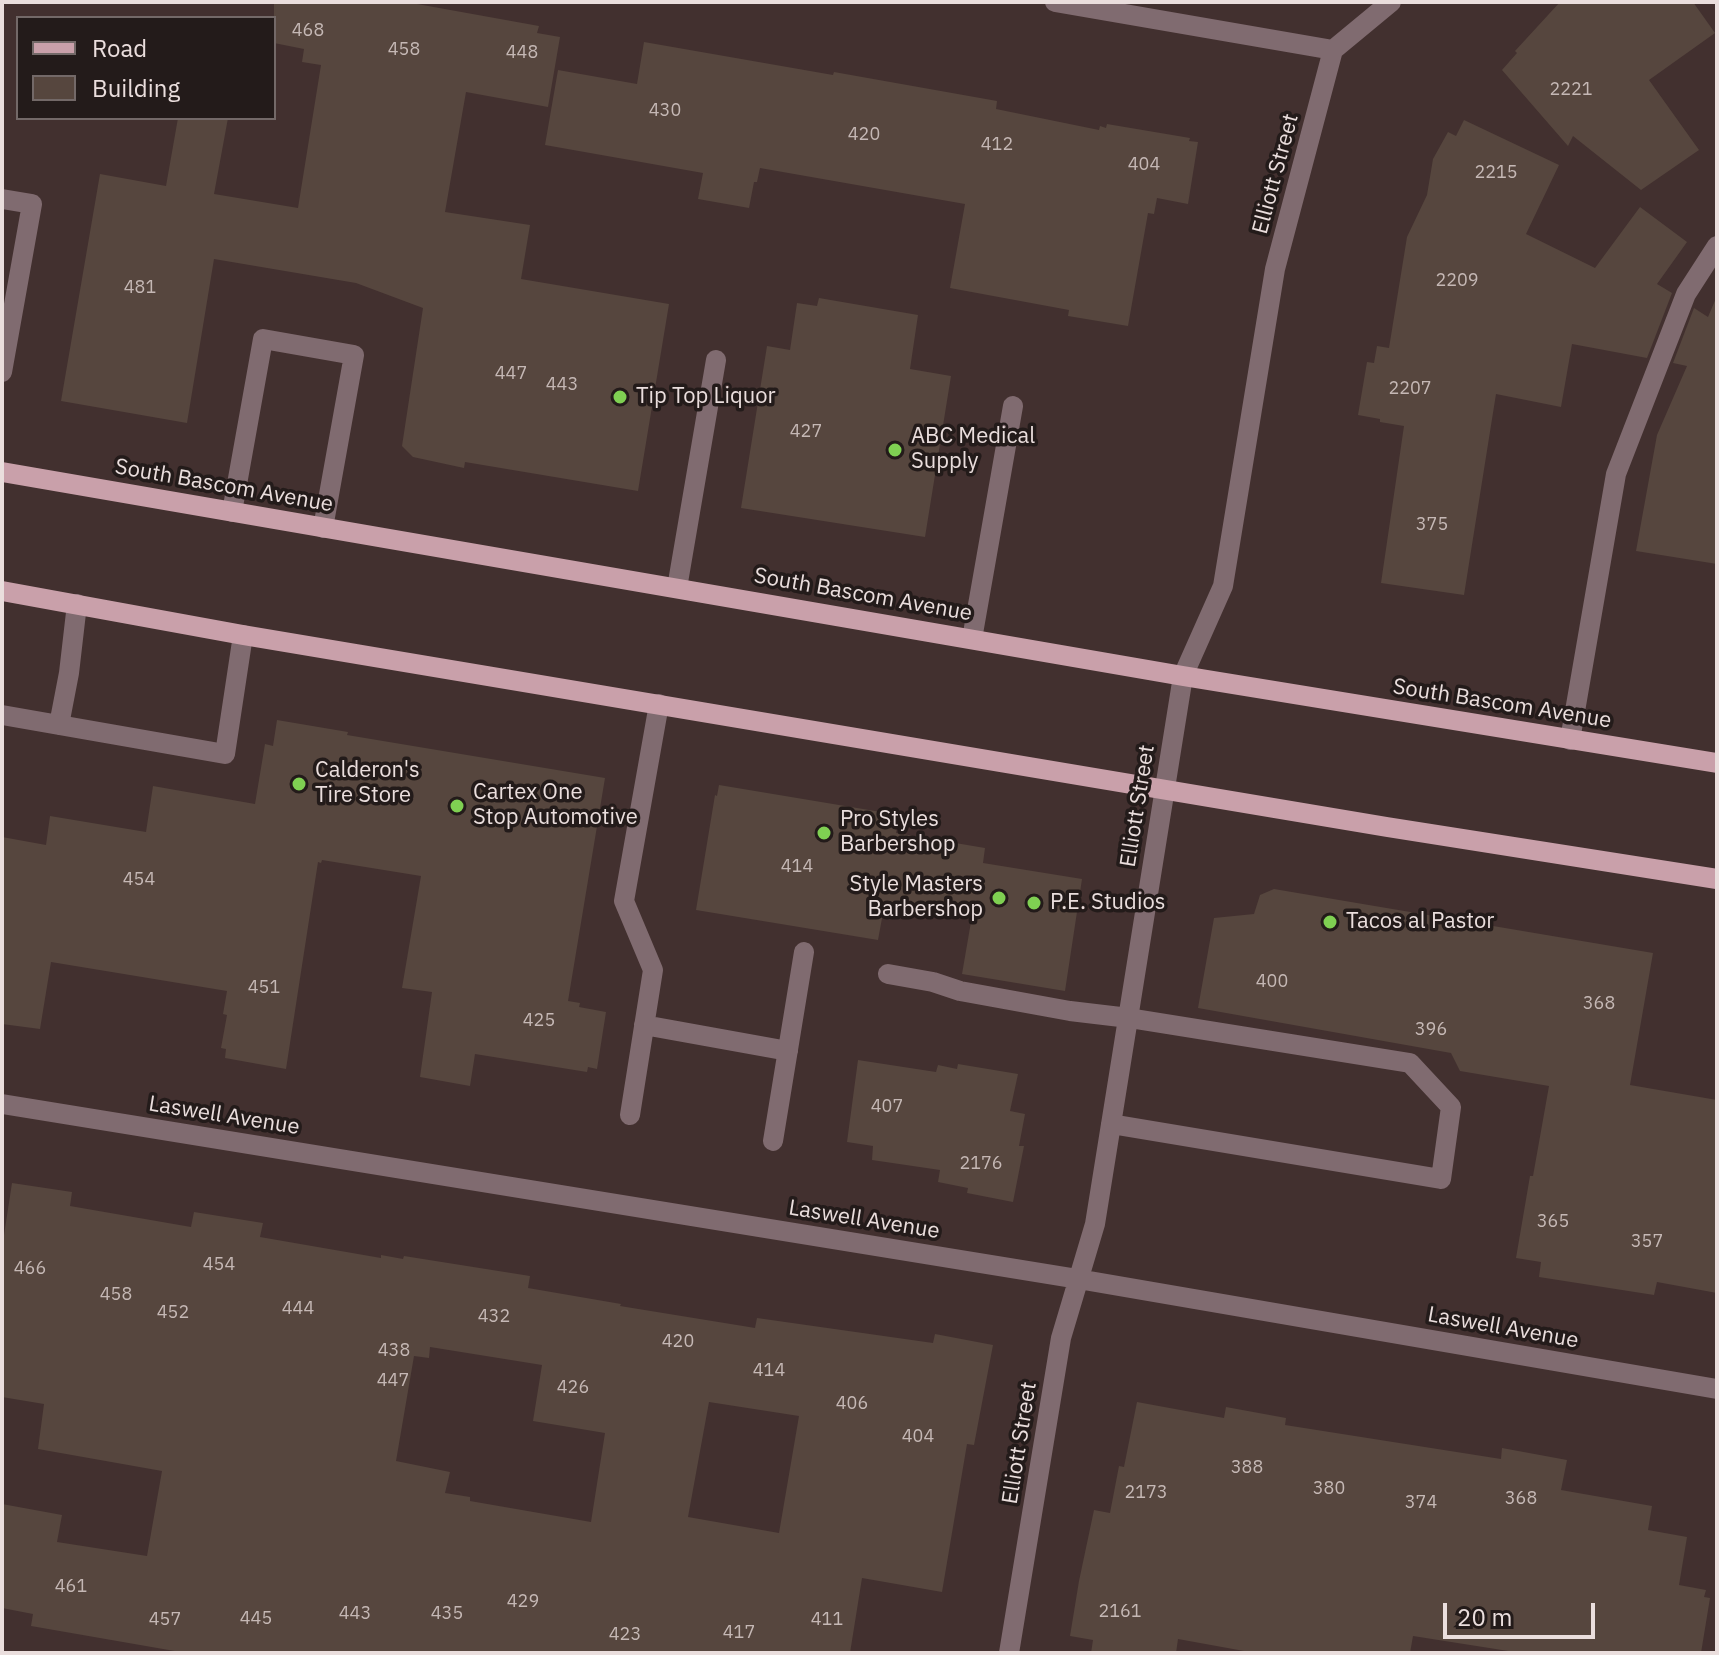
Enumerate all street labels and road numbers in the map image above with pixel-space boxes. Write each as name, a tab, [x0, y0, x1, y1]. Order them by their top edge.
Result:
street label: Elliott Street	[1247, 111, 1305, 237]
street label: South Bascom Avenue	[113, 454, 335, 518]
street label: South Bascom Avenue	[752, 563, 974, 627]
street label: South Bascom Avenue	[1391, 674, 1613, 734]
street label: Elliott Street	[1115, 743, 1161, 869]
street label: Laswell Avenue	[147, 1091, 301, 1141]
street label: Laswell Avenue	[787, 1195, 941, 1245]
street label: Laswell Avenue	[1426, 1302, 1580, 1354]
street label: Elliott Street	[997, 1380, 1043, 1506]

